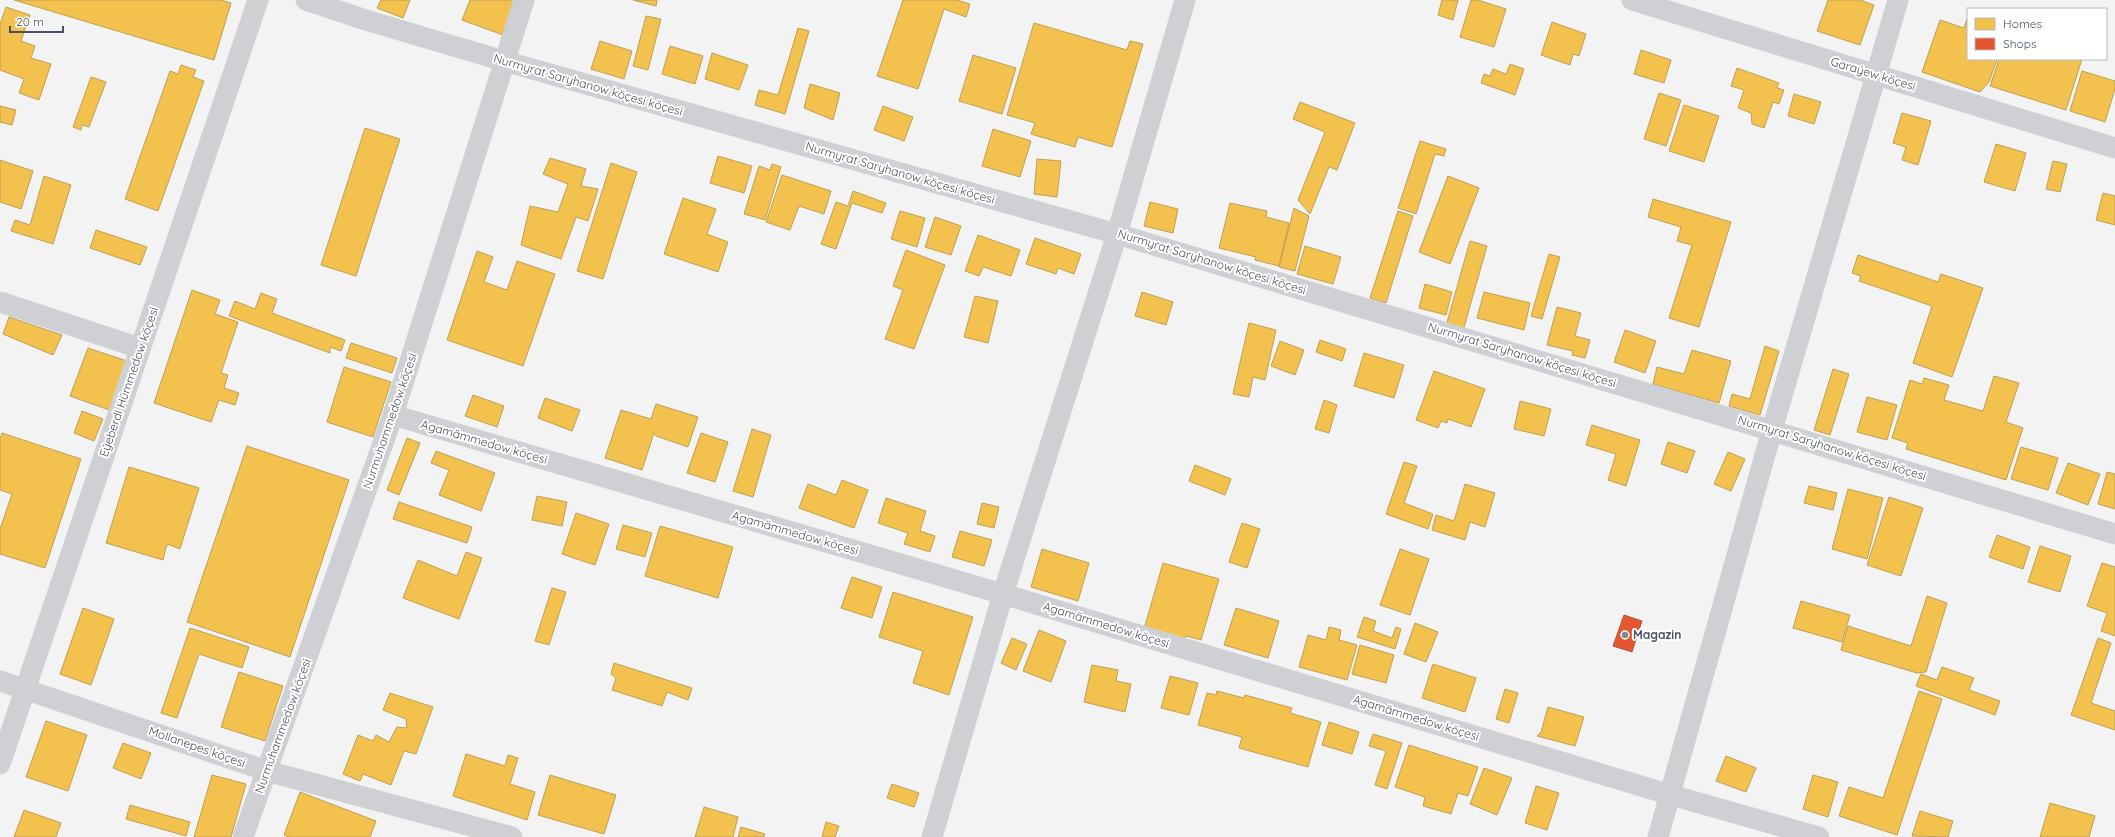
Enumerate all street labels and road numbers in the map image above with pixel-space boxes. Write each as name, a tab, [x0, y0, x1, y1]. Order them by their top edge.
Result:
street label: Nurmyrat Saryhanow köçesi köçesi	[492, 50, 684, 119]
street label: Garaýew köçesi	[1829, 53, 1918, 94]
street label: Nurmyrat Saryhanow köçesi köçesi	[804, 138, 996, 207]
street label: Nurmyrat Saryhanow köçesi köçesi	[1116, 226, 1308, 297]
street label: Eýeberdi Hümmedow köçesi	[96, 305, 161, 459]
street label: Nurmyrat Saryhanow köçesi köçesi	[1426, 319, 1618, 390]
street label: Nurmuhammedow köçesi	[359, 351, 420, 491]
street label: Nurmyrat Saryhanow köçesi köçesi	[1736, 412, 1928, 483]
street label: Agamämmedow köçesi	[419, 416, 549, 467]
street label: Agamämmedow köçesi	[730, 507, 860, 558]
street label: Agamämmedow köçesi	[1041, 598, 1171, 651]
street label: Nurmuhammedow köçesi	[251, 656, 314, 795]
street label: Agamämmedow köçesi	[1351, 691, 1481, 744]
street label: Mollanepes köçesi	[147, 723, 248, 770]

